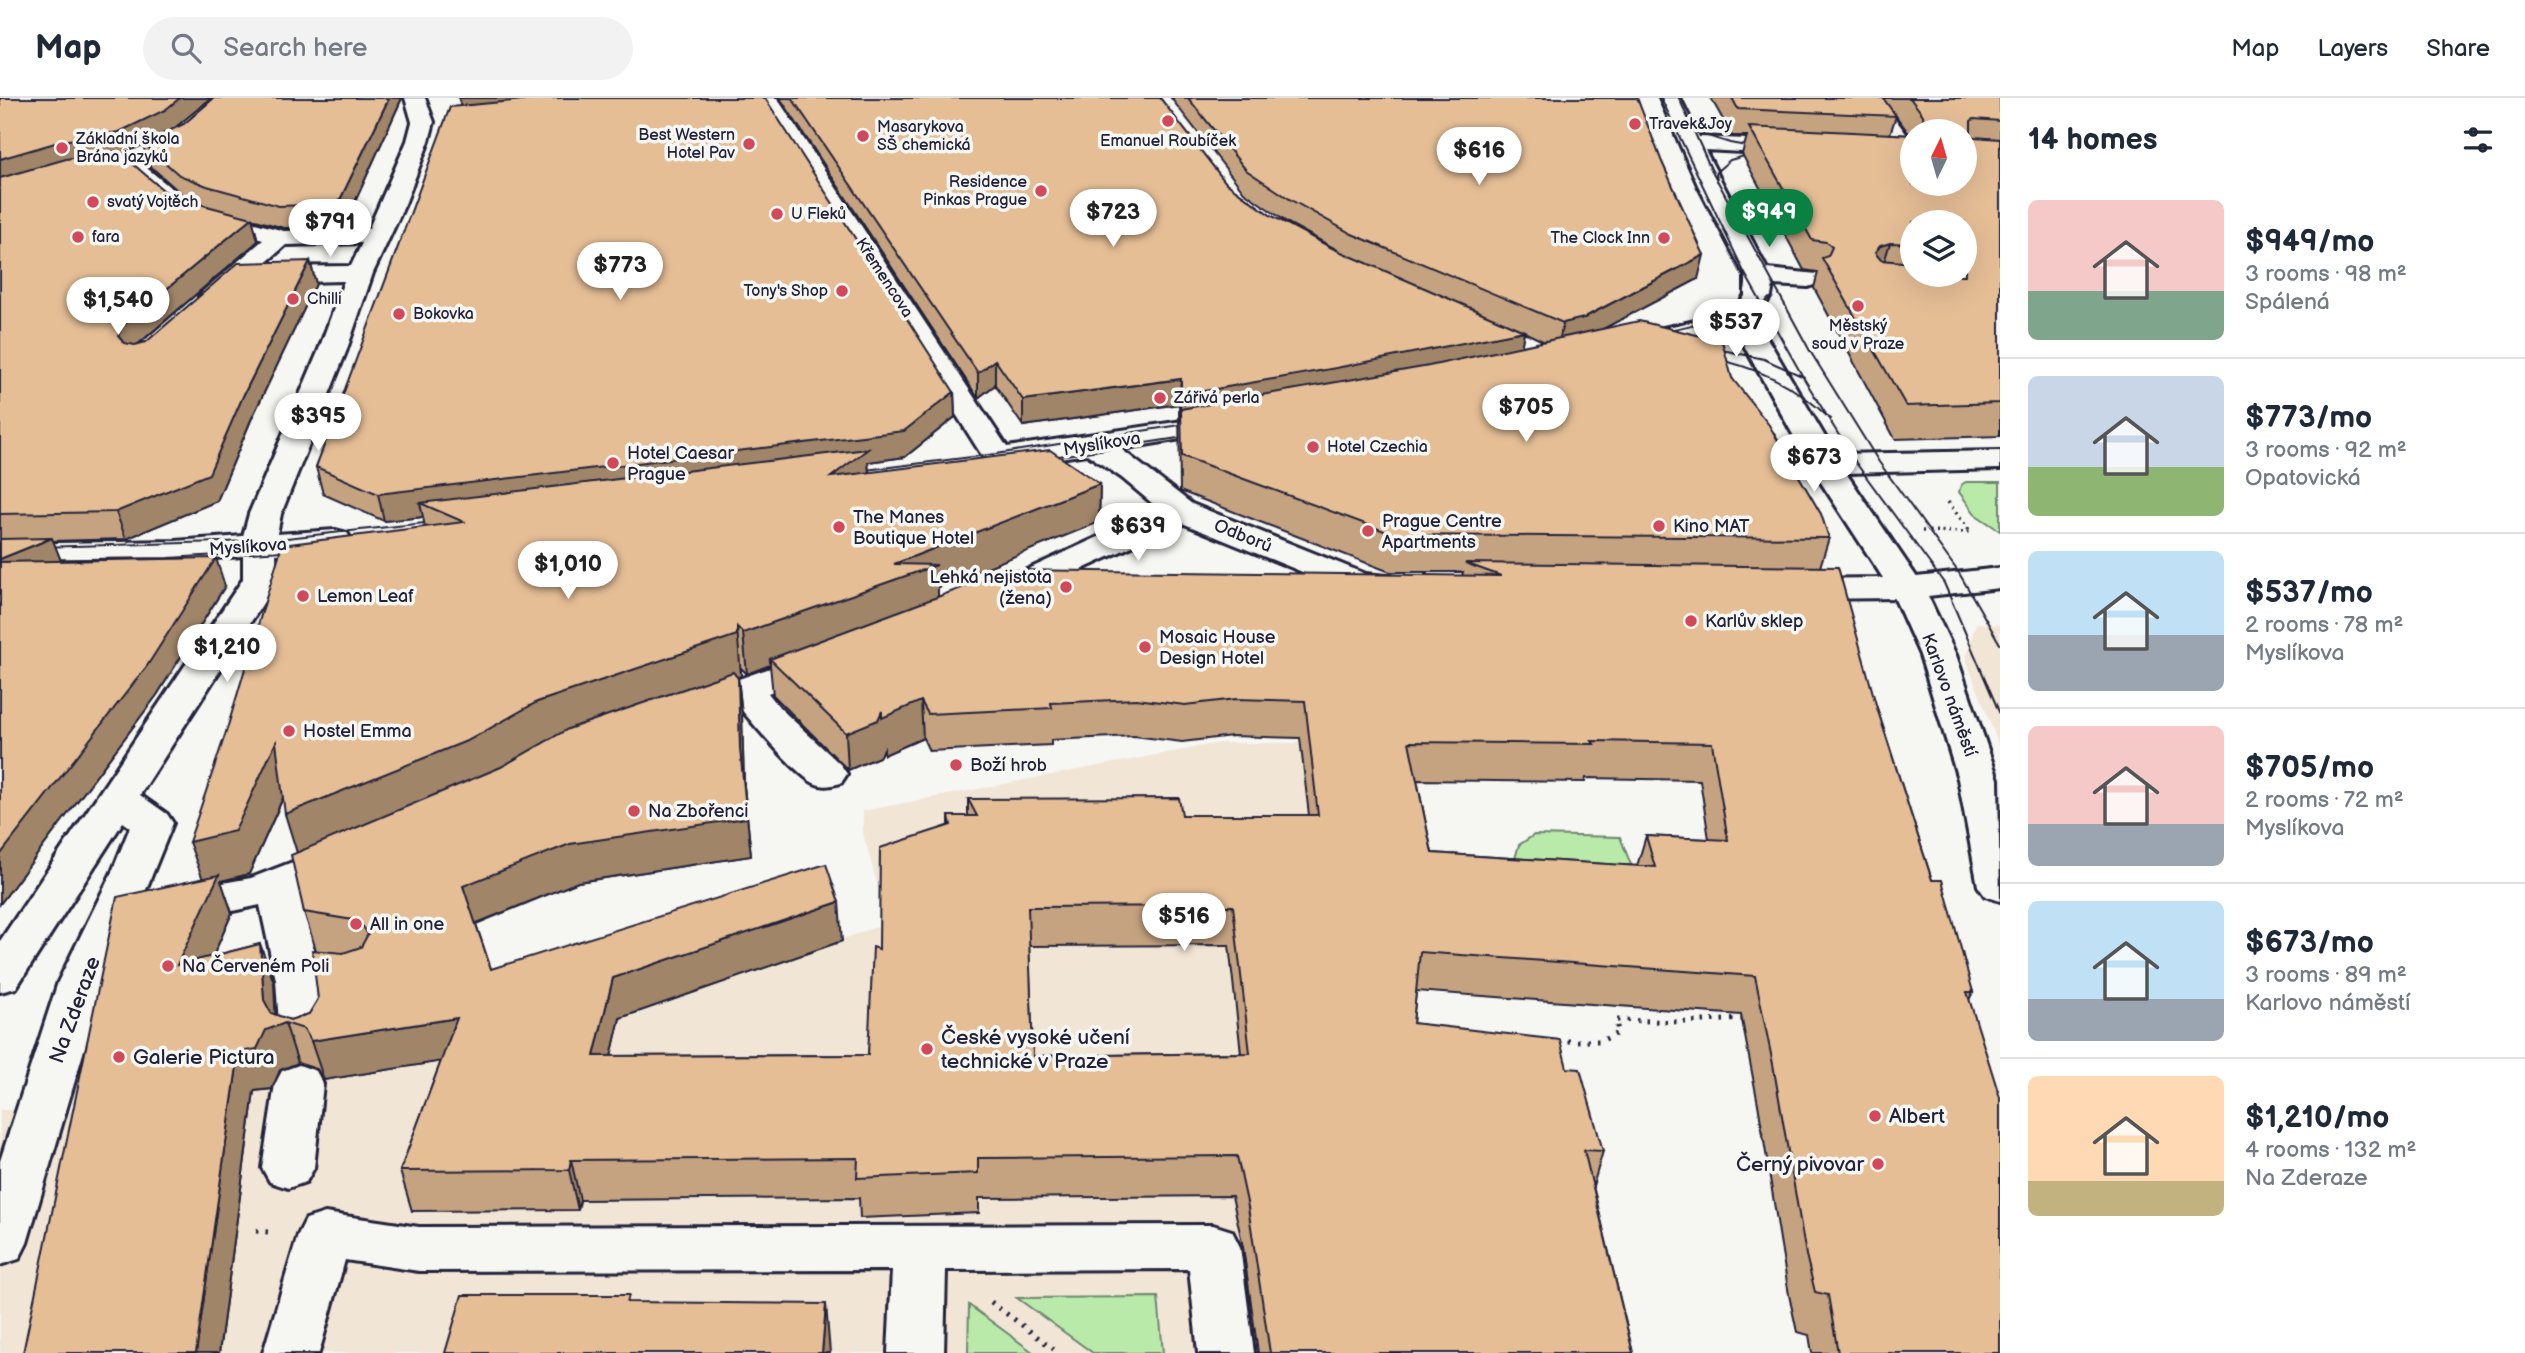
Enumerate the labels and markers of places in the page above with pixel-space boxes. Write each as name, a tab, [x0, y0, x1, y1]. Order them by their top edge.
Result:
marker: Emanuel Roubíček	[1160, 113, 1176, 129]
place label: Travek&Joy	[1649, 115, 1733, 134]
marker: Travek&Joy	[1627, 116, 1643, 132]
place label: Masarykova SŠ chemická	[877, 118, 971, 155]
place label: Best Western Hotel Pav	[638, 126, 735, 163]
pin: $616	[1438, 127, 1520, 187]
marker: Masarykova SŠ chemická	[855, 128, 871, 144]
place label: Základní škola Brána jazyků	[75, 130, 180, 167]
place label: Emanuel Roubíček	[1100, 132, 1236, 151]
marker: Best Western Hotel Pav	[741, 136, 757, 152]
marker: Základní škola Brána jazyků	[54, 140, 70, 156]
place label: Residence Pinkas Prague	[923, 173, 1028, 210]
marker: Residence Pinkas Prague	[1033, 183, 1049, 199]
pin: $723	[1072, 190, 1154, 249]
pin: $949	[1728, 190, 1810, 249]
place label: svatý Vojtěch	[107, 193, 198, 212]
marker: svatý Vojtěch	[85, 194, 101, 210]
pin: $791	[289, 200, 371, 259]
place label: U Fleků	[791, 205, 846, 224]
marker: U Fleků	[769, 206, 785, 222]
place label: fara	[92, 228, 120, 247]
marker: fara	[70, 229, 86, 245]
place label: The Clock Inn	[1551, 229, 1650, 248]
marker: The Clock Inn	[1656, 230, 1672, 246]
pin: $773	[579, 242, 661, 302]
pin: $1,540	[61, 278, 175, 337]
place label: Tony's Shop	[743, 282, 828, 301]
marker: Tony's Shop	[834, 283, 850, 299]
place label: Chilli	[307, 290, 342, 309]
marker: Chilli	[285, 291, 301, 307]
marker: Městský soud v Praze	[1850, 298, 1866, 314]
pin: $537	[1695, 300, 1777, 359]
place label: Bokovka	[413, 305, 474, 324]
marker: Bokovka	[391, 306, 407, 322]
place label: Městský soud v Praze	[1812, 317, 1905, 354]
pin: $705	[1485, 384, 1567, 444]
place label: Zářivá perla	[1173, 389, 1260, 408]
marker: Zářivá perla	[1152, 390, 1168, 406]
pin: $395	[277, 394, 359, 453]
pin: $673	[1773, 434, 1855, 494]
place label: Hotel Czechia	[1327, 438, 1428, 457]
marker: Hotel Czechia	[1305, 439, 1321, 455]
place label: Hotel Caesar Prague	[627, 443, 734, 485]
marker: Hotel Caesar Prague	[605, 455, 621, 471]
pin: $639	[1097, 504, 1179, 563]
place label: The Manes Boutique Hotel	[853, 507, 974, 549]
place label: Prague Centre Apartments	[1382, 511, 1502, 553]
place label: Kino MAT	[1673, 516, 1750, 537]
marker: Kino MAT	[1651, 518, 1667, 534]
marker: The Manes Boutique Hotel	[831, 519, 847, 535]
marker: Prague Centre Apartments	[1360, 523, 1376, 539]
pin: $1,010	[511, 542, 625, 601]
place label: Lehká nejistota (žena)	[930, 567, 1052, 609]
marker: Lehká nejistota (žena)	[1058, 579, 1074, 595]
place label: Lemon Leaf	[317, 586, 414, 607]
marker: Lemon Leaf	[295, 588, 311, 604]
place label: Karlův sklep	[1705, 611, 1803, 632]
marker: Karlův sklep	[1683, 613, 1699, 629]
pin: $1,210	[170, 624, 284, 684]
place label: Mosaic House Design Hotel	[1159, 627, 1276, 669]
marker: Mosaic House Design Hotel	[1137, 639, 1153, 655]
place label: Hostel Emma	[303, 721, 412, 742]
marker: Hostel Emma	[281, 723, 297, 739]
place label: Boží hrob	[970, 755, 1047, 776]
marker: Boží hrob	[948, 757, 964, 773]
place label: Na Zbořenci	[648, 801, 748, 822]
marker: Na Zbořenci	[626, 803, 642, 819]
pin: $516	[1143, 894, 1225, 953]
place label: All in one	[370, 914, 444, 935]
marker: All in one	[348, 916, 364, 932]
place label: Na Červeném Poli	[182, 954, 329, 977]
marker: Na Červeném Poli	[160, 958, 176, 974]
place label: České vysoké učení technické v Praze	[941, 1024, 1131, 1074]
marker: České vysoké učení technické v Praze	[919, 1041, 935, 1057]
place label: Galerie Pictura	[133, 1045, 275, 1070]
marker: Galerie Pictura	[111, 1049, 127, 1065]
place label: Albert	[1889, 1104, 1946, 1129]
marker: Albert	[1867, 1108, 1883, 1124]
place label: Černý pivovar	[1736, 1151, 1864, 1177]
marker: Černý pivovar	[1870, 1156, 1886, 1172]

